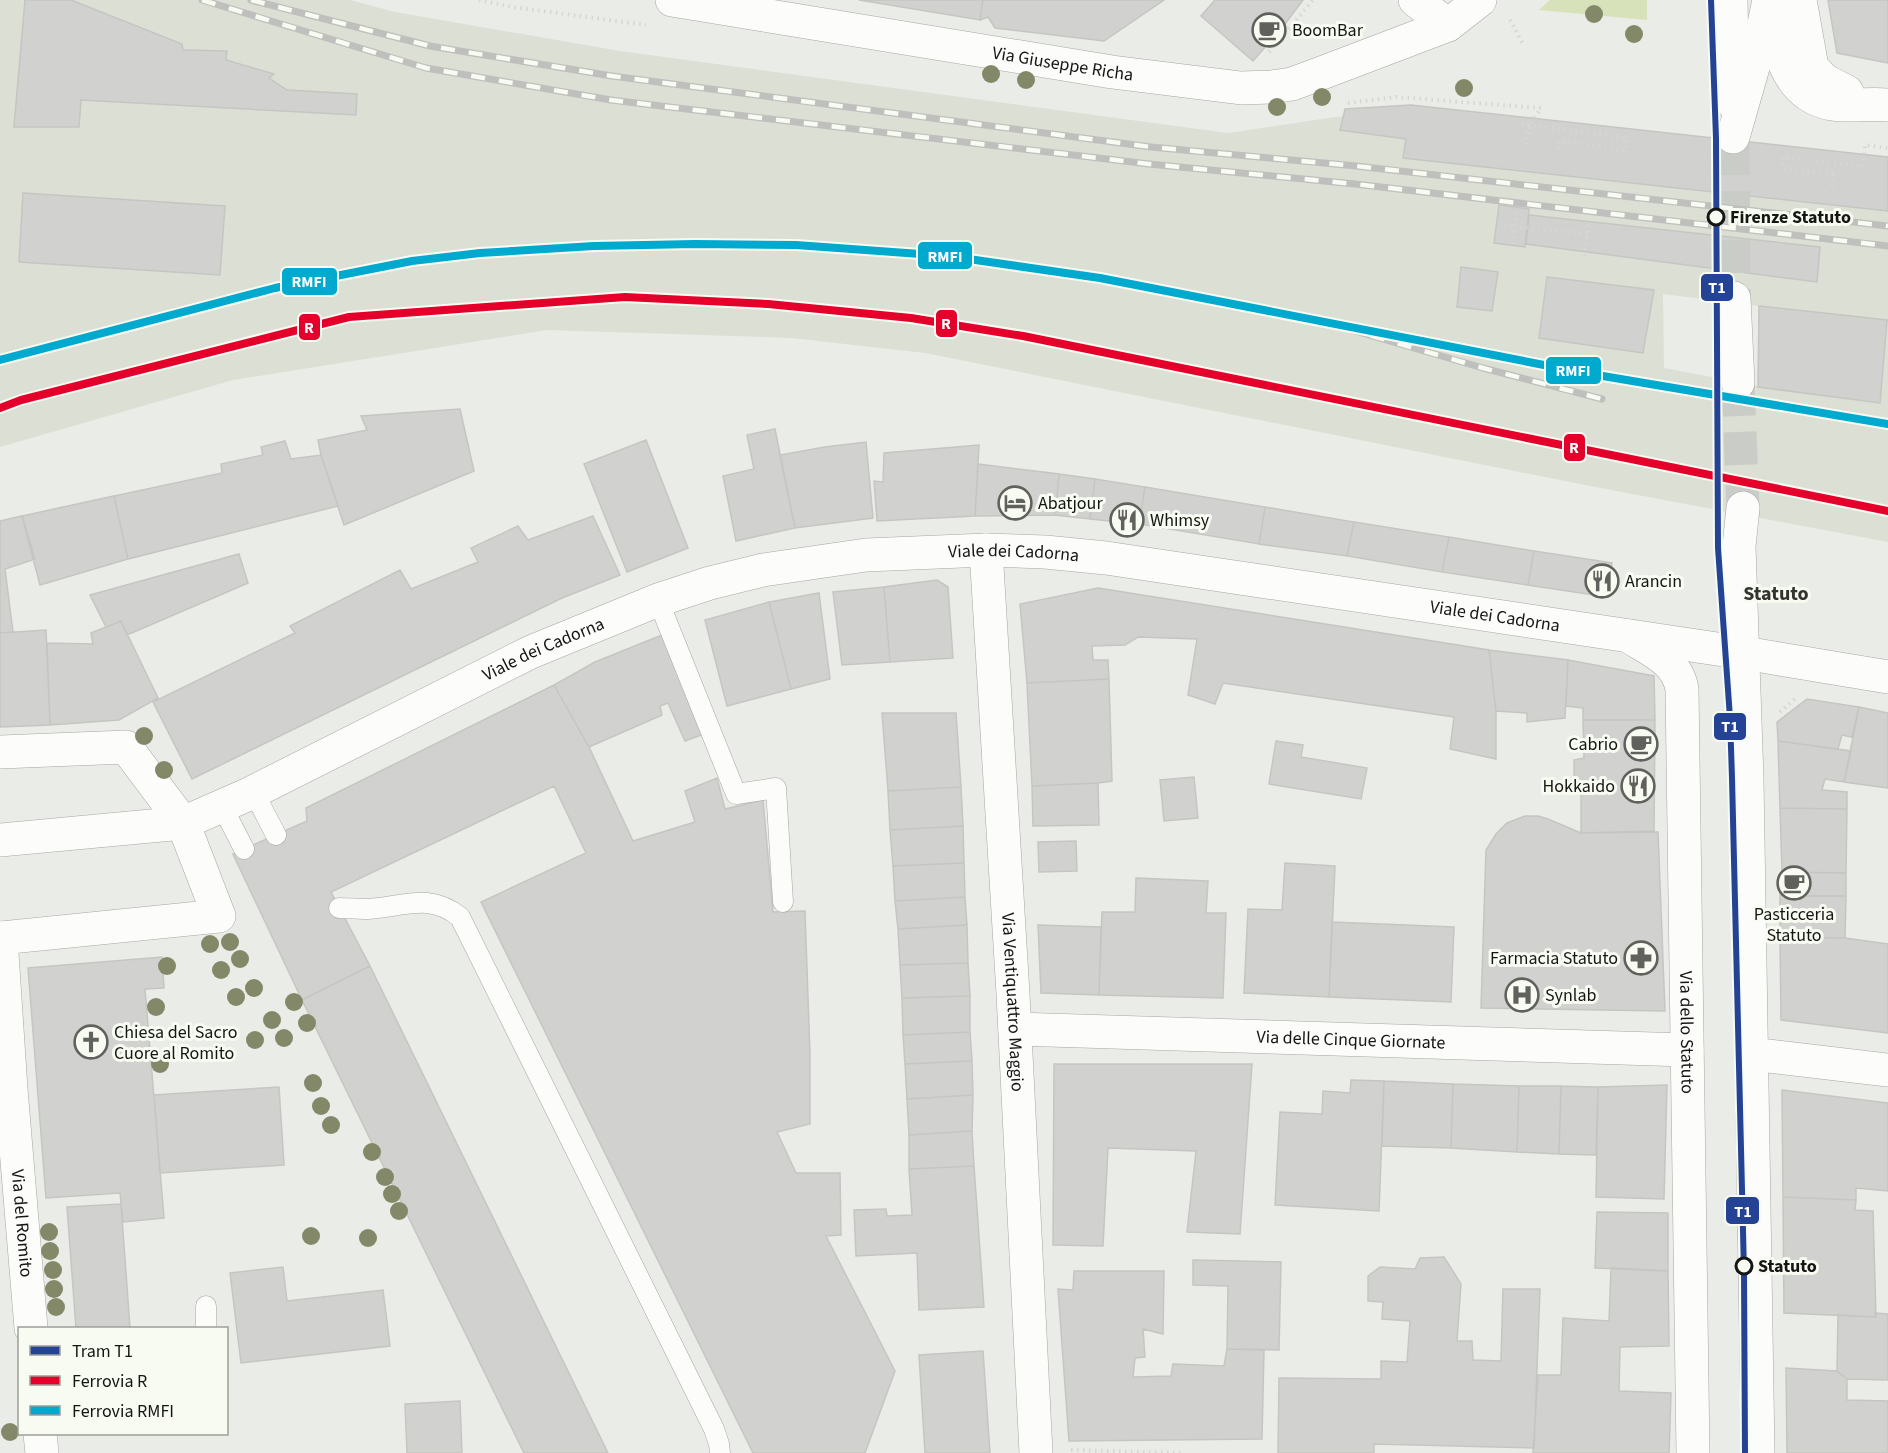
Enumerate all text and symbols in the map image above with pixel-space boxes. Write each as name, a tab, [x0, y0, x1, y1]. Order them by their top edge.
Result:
cafe icon: BoomBar	[1251, 12, 1287, 48]
place label: BoomBar	[1292, 18, 1364, 43]
street label: Via Giuseppe Richa	[990, 40, 1135, 87]
place label: Firenze Statuto	[1730, 205, 1851, 230]
marker: Firenze Statuto	[1707, 208, 1725, 226]
line badge: RMFI	[917, 241, 973, 270]
text: RMFI	[927, 246, 963, 268]
line badge: RMFI	[281, 267, 338, 296]
text: RMFI	[291, 271, 327, 293]
line badge: T1	[1700, 273, 1734, 302]
text: T1	[1708, 277, 1726, 299]
line badge: R	[935, 309, 958, 338]
line badge: R	[298, 313, 321, 341]
text: R	[941, 313, 951, 335]
text: R	[304, 317, 314, 339]
line badge: RMFI	[1545, 356, 1602, 385]
text: RMFI	[1555, 360, 1591, 382]
line badge: R	[1563, 433, 1586, 462]
text: R	[1569, 437, 1579, 459]
hotel icon: Abatjour	[997, 485, 1033, 521]
place label: Abatjour	[1038, 491, 1103, 516]
restaurant icon: Whimsy	[1109, 502, 1145, 538]
place label: Whimsy	[1150, 508, 1210, 533]
street label: Viale dei Cadorna	[948, 537, 1080, 568]
restaurant icon: Arancin	[1584, 563, 1620, 599]
place label: Arancin	[1625, 569, 1682, 594]
district label: Statuto	[1743, 580, 1809, 608]
street label: Viale dei Cadorna	[1428, 594, 1562, 638]
street label: Viale dei Cadorna	[478, 611, 608, 687]
line badge: T1	[1713, 712, 1747, 741]
text: T1	[1721, 716, 1739, 738]
cafe icon: Cabrio	[1623, 726, 1659, 762]
place label: Cabrio	[1568, 732, 1618, 757]
restaurant icon: Hokkaido	[1620, 768, 1656, 804]
place label: Hokkaido	[1543, 774, 1615, 799]
cafe icon: Pasticceria Statuto	[1776, 865, 1812, 901]
place label: Pasticceria Statuto	[1754, 902, 1834, 948]
street label: Via Ventiquattro Maggio	[996, 912, 1030, 1092]
pharmacy icon: Farmacia Statuto	[1623, 940, 1659, 976]
place label: Farmacia Statuto	[1490, 946, 1618, 971]
street label: Via dello Statuto	[1674, 971, 1700, 1094]
hospital icon: Synlab	[1504, 977, 1540, 1013]
place label: Synlab	[1545, 983, 1597, 1008]
place label: Chiesa del Sacro Cuore al Romito	[114, 1020, 237, 1066]
church icon: Chiesa del Sacro Cuore al Romito	[73, 1024, 109, 1060]
street label: Via delle Cinque Giornate	[1256, 1024, 1446, 1055]
street label: Via del Romito	[5, 1168, 39, 1278]
line badge: T1	[1725, 1196, 1760, 1225]
text: T1	[1734, 1201, 1752, 1223]
place label: Statuto	[1758, 1254, 1817, 1279]
marker: Statuto	[1735, 1257, 1753, 1275]
legend	[18, 1327, 228, 1435]
text: Tram T1	[72, 1339, 133, 1364]
text: Ferrovia R	[72, 1369, 147, 1394]
text: Ferrovia RMFI	[72, 1399, 174, 1424]

